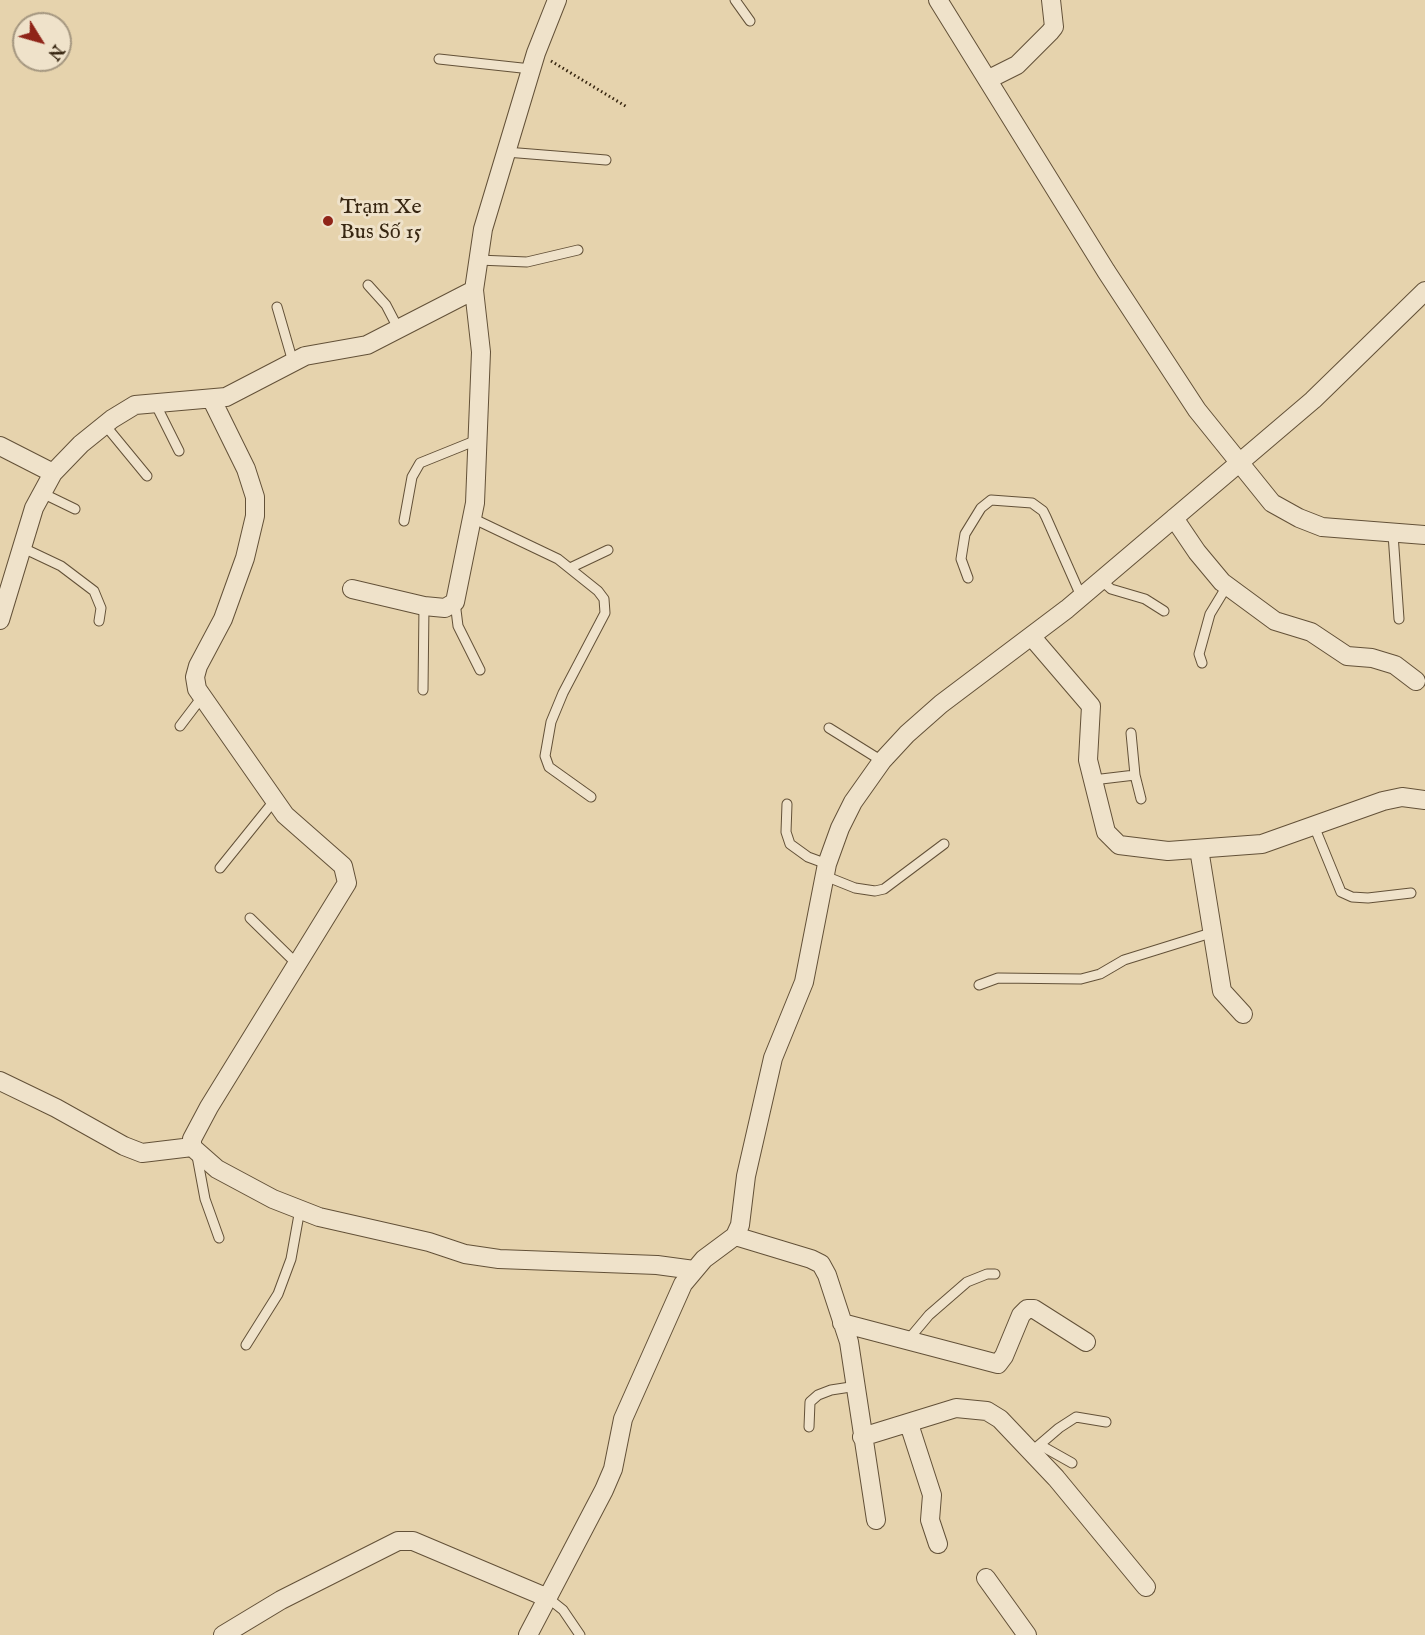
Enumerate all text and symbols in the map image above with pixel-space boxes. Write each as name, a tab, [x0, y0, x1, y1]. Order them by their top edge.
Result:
north arrow	[12, 12, 72, 72]
text: N	[43, 40, 67, 63]
place label: Trạm Xe Bus Số 15	[340, 195, 422, 246]
marker: Trạm Xe Bus Số 15	[321, 214, 335, 228]

